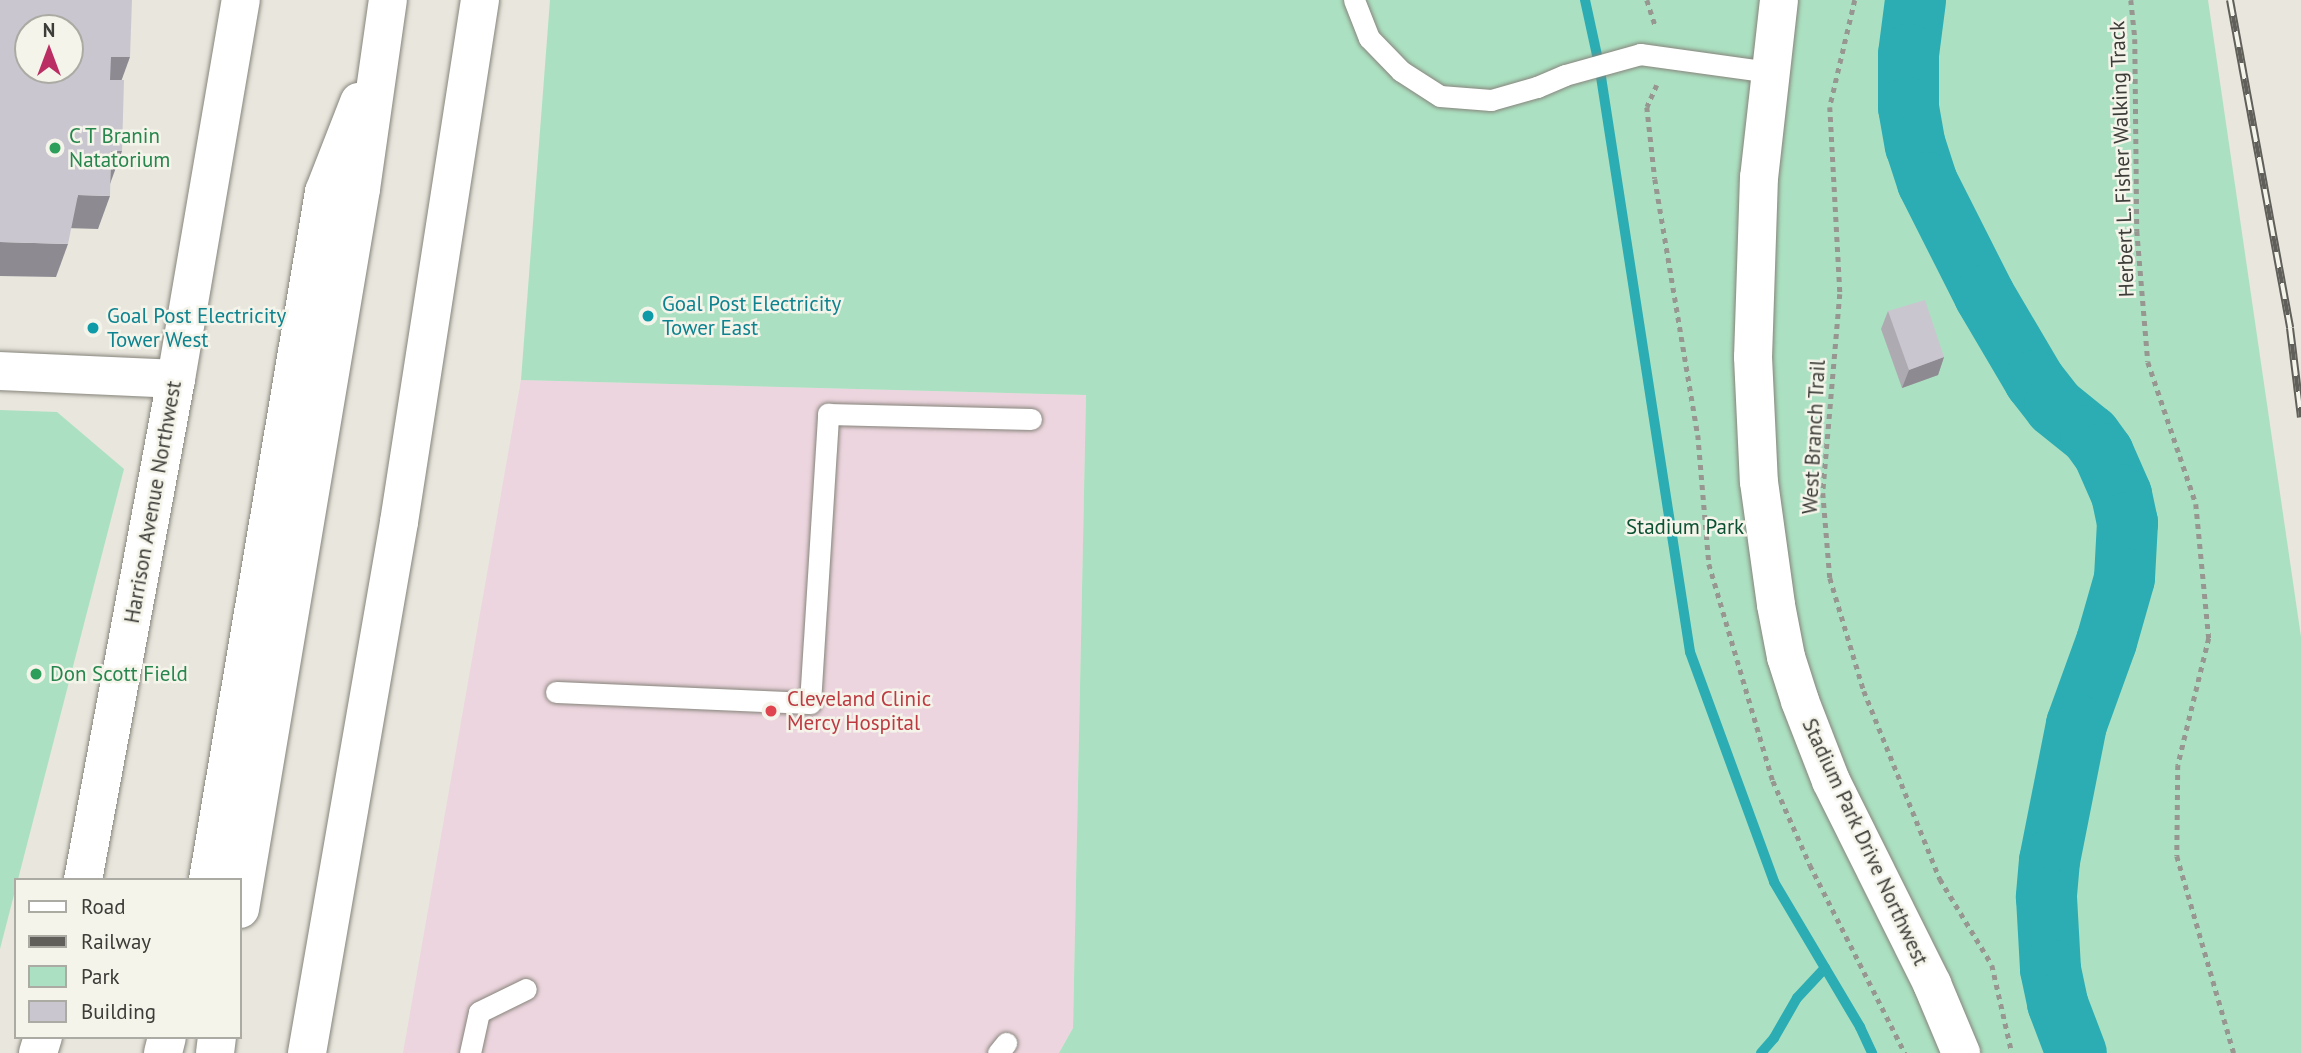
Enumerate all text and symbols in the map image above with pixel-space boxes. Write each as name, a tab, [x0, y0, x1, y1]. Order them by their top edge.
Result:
north arrow	[14, 14, 84, 84]
text: N	[43, 18, 55, 42]
street label: Herbert L. Fisher Walking Track	[2105, 19, 2139, 299]
place label: C T Branin Natatorium	[69, 123, 170, 173]
marker: C T Branin Natatorium	[47, 140, 63, 156]
place label: Goal Post Electricity Tower East	[662, 291, 841, 341]
place label: Goal Post Electricity Tower West	[107, 303, 286, 353]
marker: Goal Post Electricity Tower East	[640, 308, 656, 324]
marker: Goal Post Electricity Tower West	[85, 320, 101, 336]
street label: West Branch Trail	[1797, 359, 1831, 515]
street label: Harrison Avenue Northwest	[119, 378, 187, 626]
park label: Stadium Park	[1626, 514, 1744, 540]
place label: Don Scott Field	[50, 661, 188, 687]
marker: Don Scott Field	[28, 666, 44, 682]
place label: Cleveland Clinic Mercy Hospital	[787, 686, 931, 736]
marker: Cleveland Clinic Mercy Hospital	[761, 701, 781, 721]
street label: Stadium Park Drive Northwest	[1797, 714, 1933, 970]
legend	[14, 878, 242, 1039]
text: Road	[81, 893, 125, 920]
text: Railway	[81, 928, 151, 955]
text: Park	[81, 963, 120, 990]
text: Building	[81, 998, 156, 1025]

